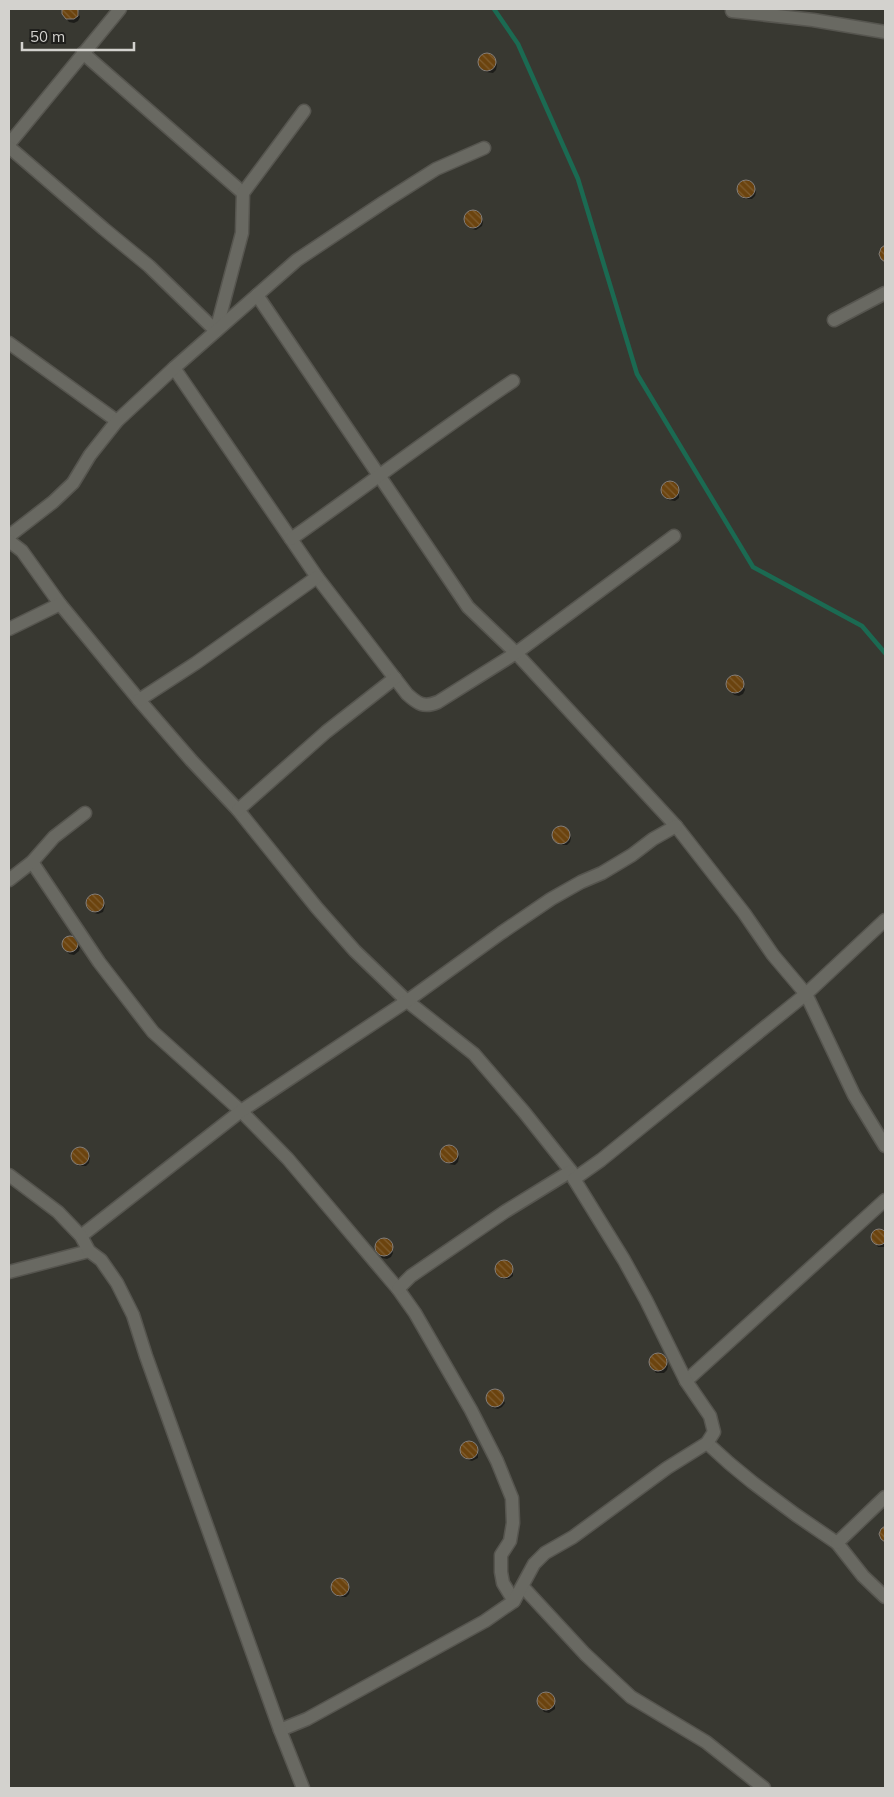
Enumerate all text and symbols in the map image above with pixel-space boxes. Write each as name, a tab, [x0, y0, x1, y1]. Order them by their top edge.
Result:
scale bar	[22, 20, 135, 52]
text: 50 m	[30, 27, 65, 46]

